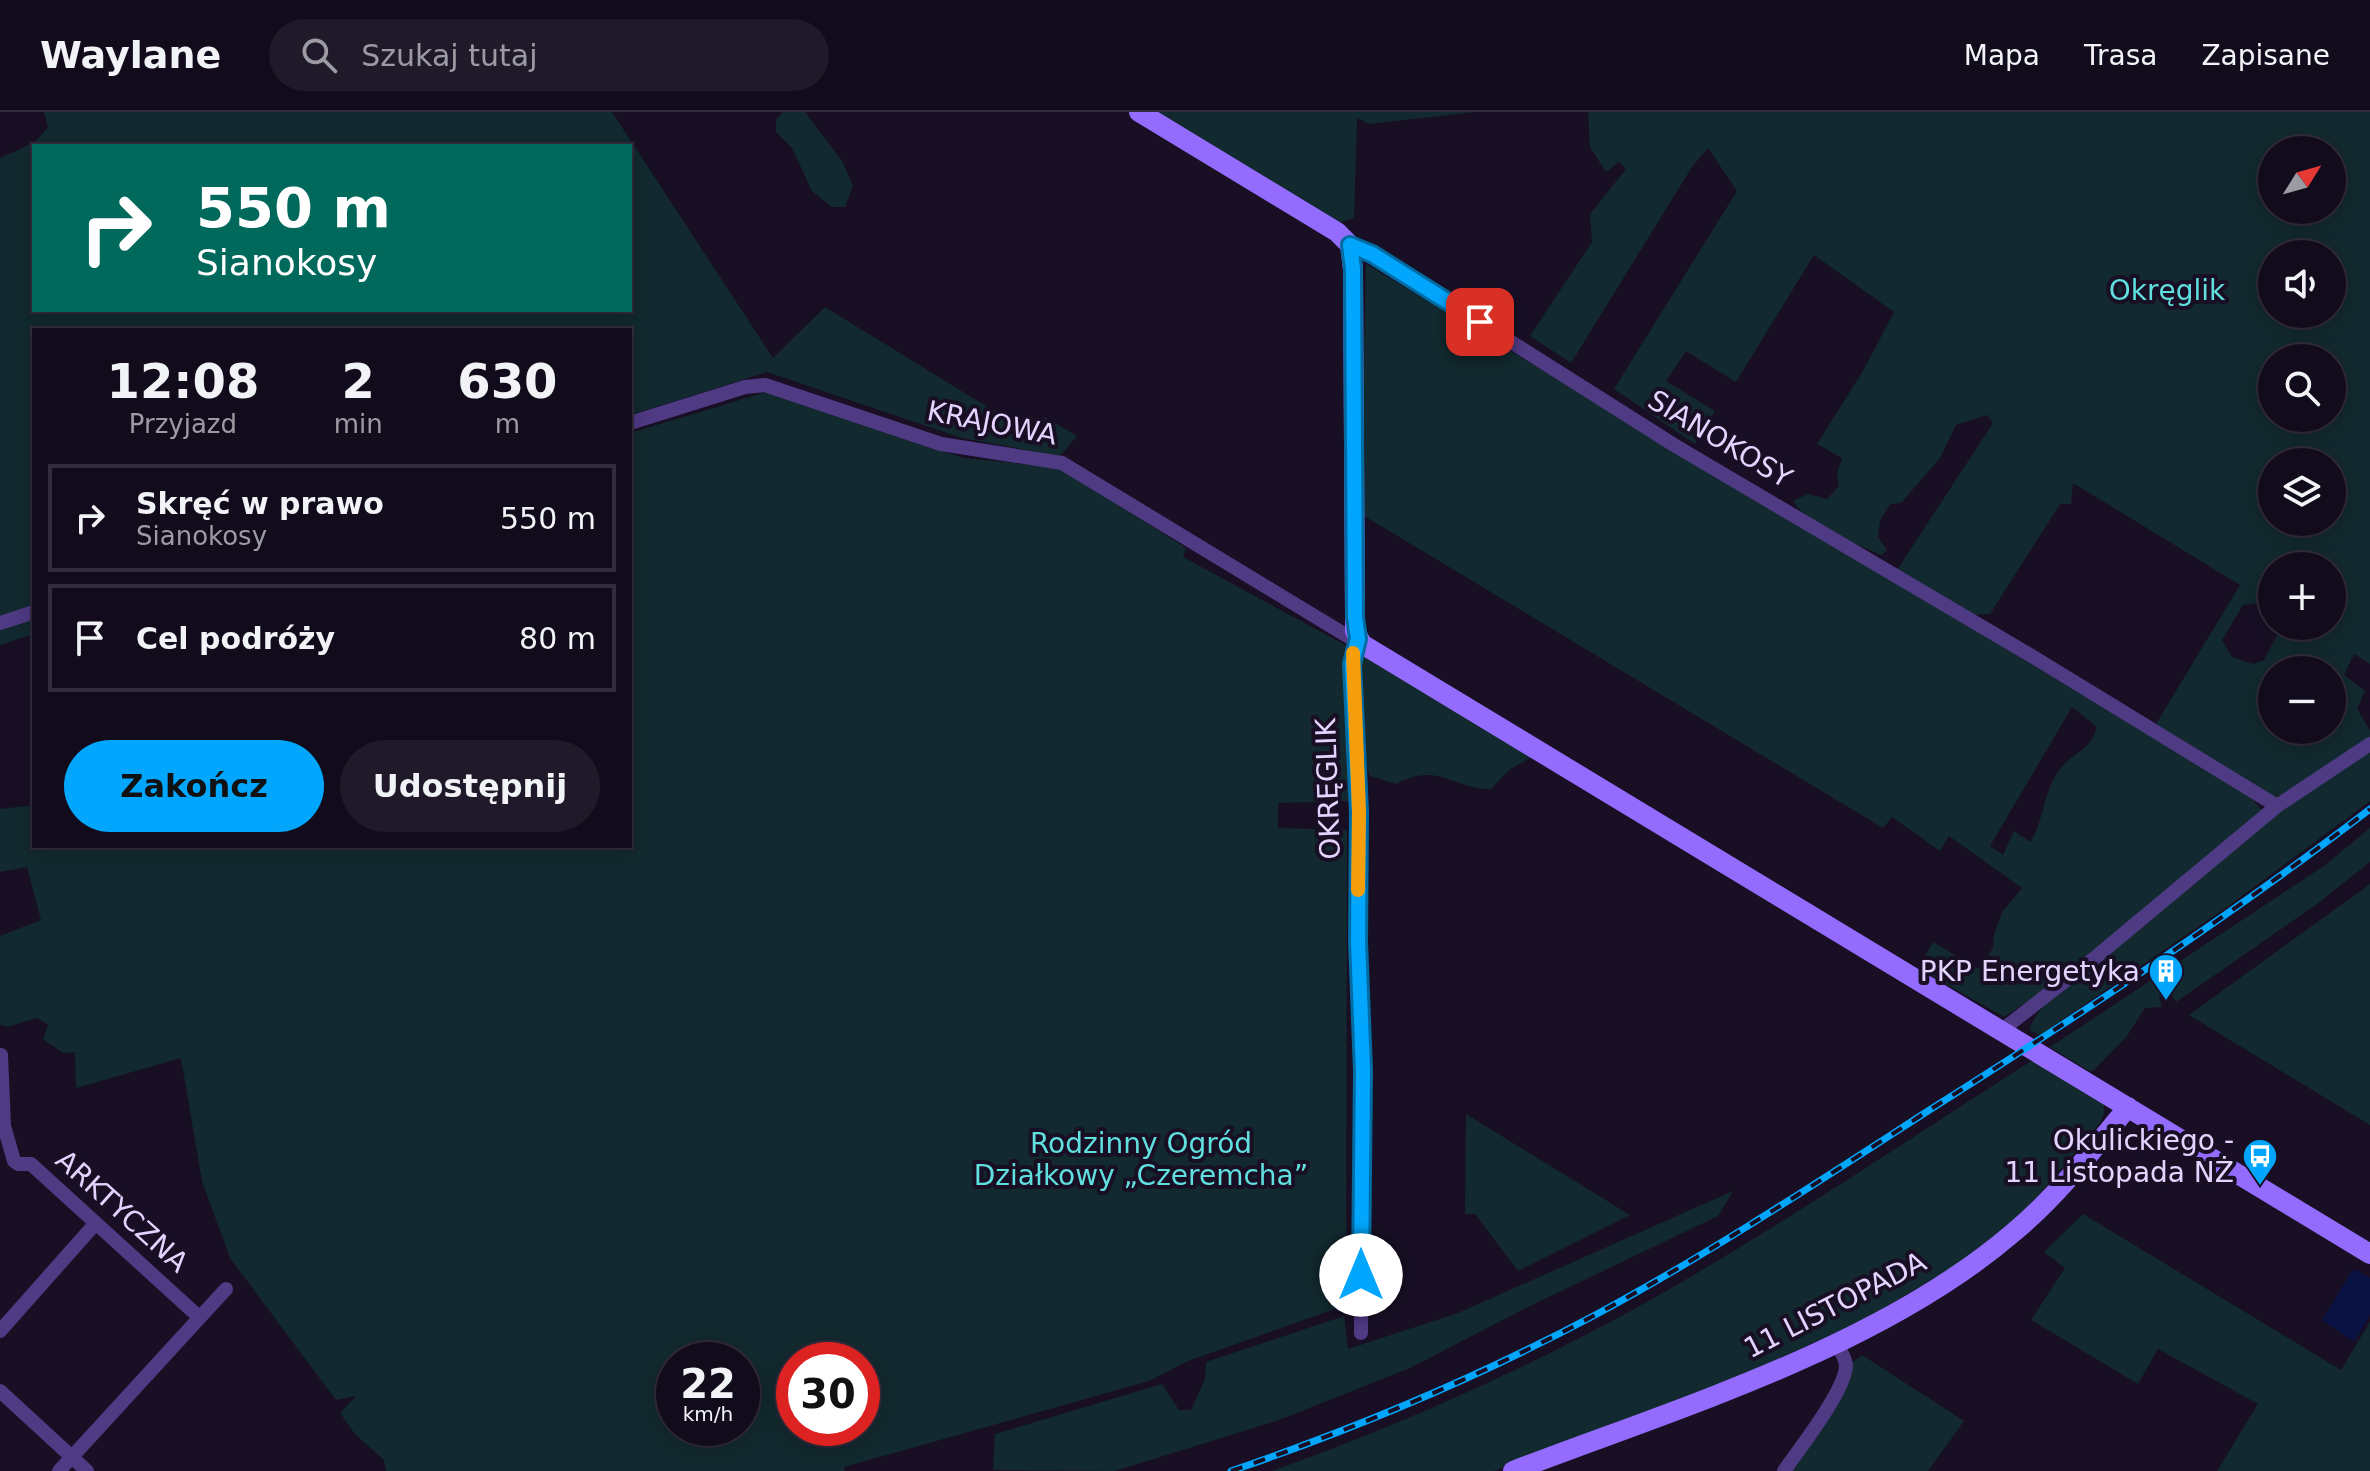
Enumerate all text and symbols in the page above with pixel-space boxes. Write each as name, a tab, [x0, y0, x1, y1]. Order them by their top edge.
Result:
search box	[269, 19, 829, 91]
text: Waylane	[40, 33, 221, 77]
icon: search	[297, 33, 341, 77]
text: Szukaj tutaj	[361, 38, 537, 73]
text: Mapa	[1964, 39, 2040, 72]
text: Trasa	[2084, 39, 2157, 72]
text: Zapisane	[2201, 39, 2330, 72]
north arrow	[2258, 136, 2346, 224]
map controls	[2258, 136, 2346, 744]
text: 550 m	[196, 175, 391, 240]
icon: right	[64, 176, 168, 280]
button: sound	[2258, 240, 2346, 328]
text: Sianokosy	[196, 242, 377, 283]
park label: Okręglik	[2109, 274, 2226, 307]
pin	[1446, 288, 1514, 356]
icon: arrive	[1458, 300, 1502, 344]
button: search	[2258, 344, 2346, 432]
text: 12:08	[106, 353, 259, 409]
text: 2	[342, 353, 375, 409]
text: 630	[457, 353, 557, 409]
street label: SIANOKOSY	[1642, 383, 1799, 495]
street label: KRAJOWA	[924, 394, 1060, 452]
text: Przyjazd	[129, 409, 237, 439]
text: min	[334, 409, 383, 439]
text: m	[495, 409, 520, 439]
button: layers	[2258, 448, 2346, 536]
text: Skręć w prawo	[136, 486, 384, 521]
icon: right	[68, 496, 112, 540]
text: 550 m	[500, 501, 596, 536]
text: Sianokosy	[136, 521, 267, 551]
button: +	[2258, 552, 2346, 640]
icon: arrive	[68, 616, 112, 660]
text: Cel podróży	[136, 621, 335, 656]
text: 80 m	[519, 621, 596, 656]
button: −	[2258, 656, 2346, 744]
street label: OKRĘGLIK	[1309, 717, 1347, 860]
button: Zakończ	[64, 740, 324, 832]
button: Udostępnij	[340, 740, 600, 832]
building icon: PKP Energetyka	[2147, 952, 2185, 1002]
place label: PKP Energetyka	[1920, 955, 2140, 988]
place label: Okulickiego - 11 Listopada NŻ	[2005, 1124, 2234, 1189]
park label: Rodzinny Ogród Działkowy „Czeremcha”	[974, 1127, 1308, 1192]
bus stop icon: Okulickiego - 11 Listopada NŻ	[2241, 1137, 2279, 1187]
street label: ARKTYCZNA	[49, 1143, 195, 1279]
position arrow	[1319, 1233, 1403, 1317]
street label: 11 LISTOPADA	[1739, 1245, 1931, 1365]
speed limit sign: 30	[776, 1342, 880, 1446]
text: 22	[680, 1361, 736, 1407]
text: km/h	[683, 1402, 733, 1426]

